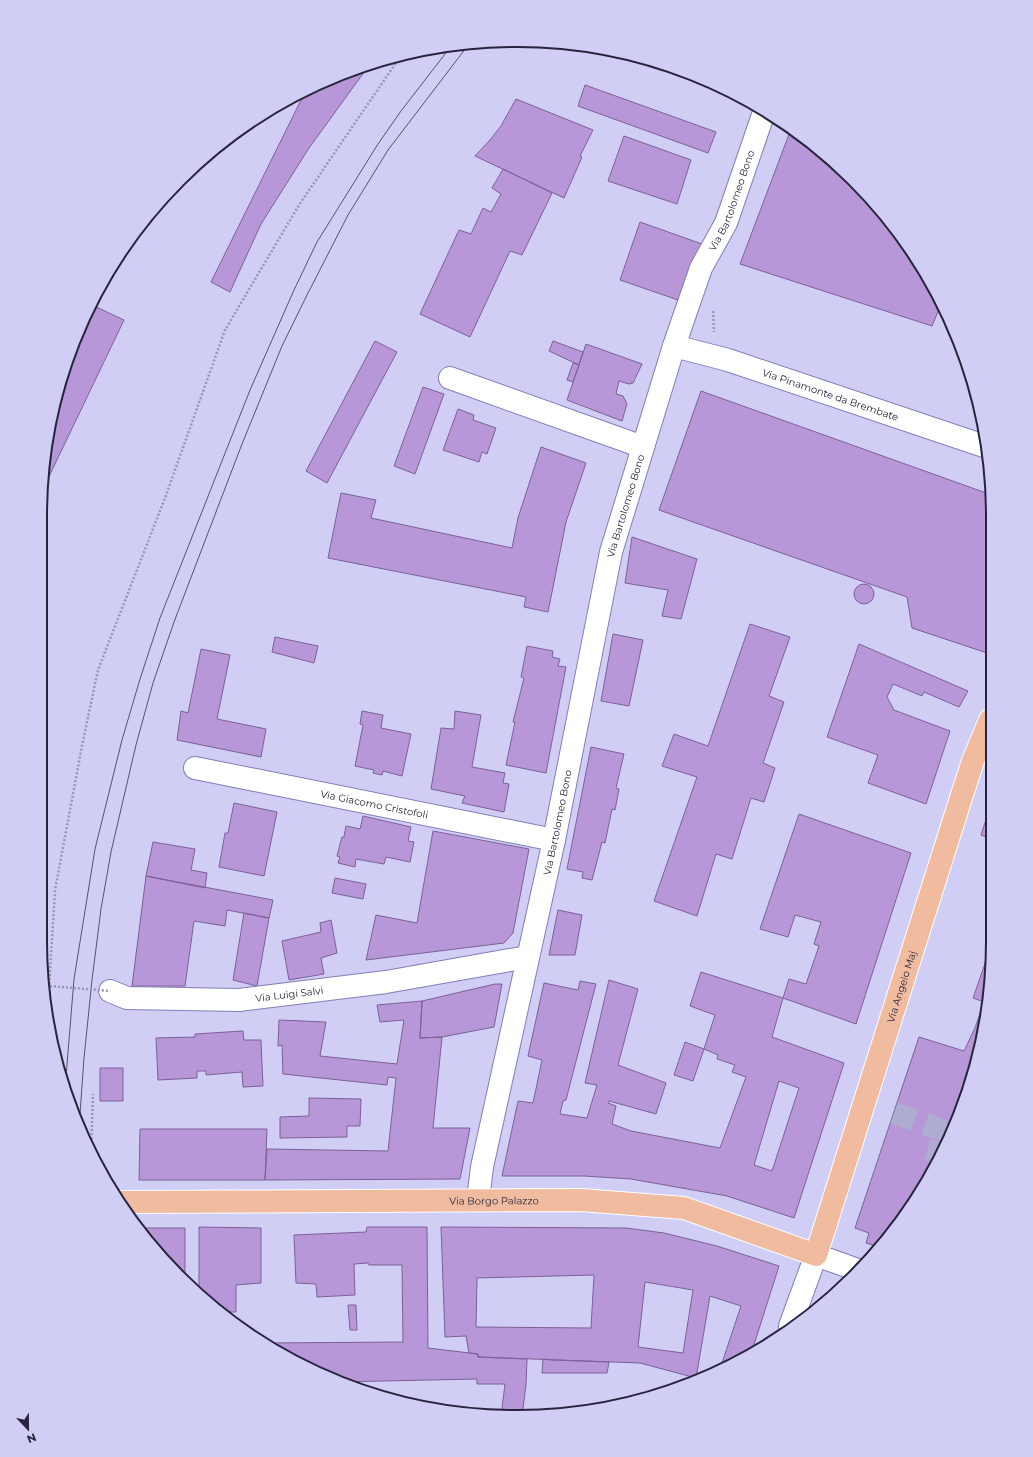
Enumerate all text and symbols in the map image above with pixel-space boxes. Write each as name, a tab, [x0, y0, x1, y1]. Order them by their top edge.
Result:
street label: Via Bartolomeo Bono	[705, 148, 757, 253]
street label: Via Pinamonte da Brembate	[761, 366, 900, 423]
street label: Via Bartolomeo Bono	[604, 453, 647, 558]
street label: Via Bartolomeo Bono	[540, 769, 574, 876]
street label: Via Giacomo Cristofoli	[319, 787, 429, 821]
street label: Via Angelo Maj	[884, 949, 919, 1024]
street label: Via Luigi Salvi	[254, 983, 324, 1004]
street label: Via Borgo Palazzo	[449, 1194, 539, 1207]
north arrow	[8, 1409, 48, 1449]
text: N	[25, 1430, 38, 1446]

